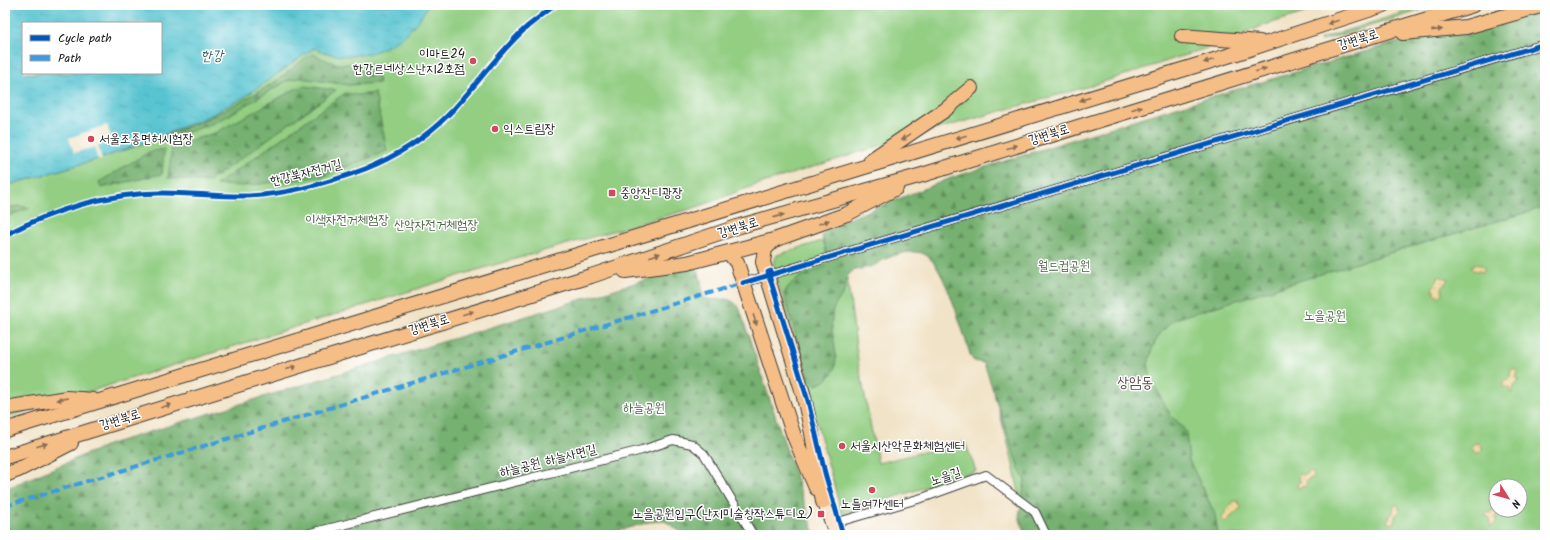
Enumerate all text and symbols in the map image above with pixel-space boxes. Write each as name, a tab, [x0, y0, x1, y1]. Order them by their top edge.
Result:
one-way arrow	[1327, 19, 1339, 25]
legend	[22, 22, 162, 74]
street label: 강변북로	[1335, 24, 1381, 56]
one-way arrow	[1431, 26, 1443, 33]
text: Cycle path	[58, 29, 112, 48]
place label: 이마트24 한강르네상스난지2호점	[353, 44, 465, 80]
water label: 한강	[201, 45, 225, 67]
text: Path	[58, 49, 81, 68]
marker: 이마트24 한강르네상스난지2호점	[468, 56, 478, 66]
one-way arrow	[1203, 58, 1215, 64]
one-way arrow	[1255, 67, 1267, 73]
one-way arrow	[1079, 96, 1091, 102]
one-way arrow	[1131, 105, 1143, 111]
place label: 익스트림장	[503, 119, 555, 140]
street label: 강변북로	[1026, 119, 1072, 151]
marker: 익스트림장	[490, 124, 500, 134]
place label: 서울조종면허시험장	[99, 129, 193, 150]
one-way arrow	[901, 133, 912, 141]
marker: 서울조종면허시험장	[86, 134, 96, 144]
one-way arrow	[954, 134, 966, 140]
one-way arrow	[1007, 144, 1019, 150]
street label: 한강북자전거길	[268, 154, 344, 192]
place label: 중앙잔디광장	[620, 183, 683, 204]
marker: 중앙잔디광장	[607, 188, 617, 198]
park label: 이색자전거체험장	[305, 210, 389, 231]
street label: 강변북로	[715, 212, 761, 244]
one-way arrow	[772, 212, 785, 218]
park label: 산악자전거체험장	[394, 215, 478, 236]
one-way arrow	[819, 219, 831, 225]
one-way arrow	[649, 252, 661, 258]
park label: 월드컵공원	[1038, 256, 1090, 277]
park label: 노을공원	[1304, 306, 1346, 327]
street label: 강변북로	[406, 309, 452, 341]
one-way arrow	[463, 310, 475, 316]
one-way arrow	[752, 314, 758, 326]
one-way arrow	[285, 365, 297, 371]
district label: 상암동	[1117, 371, 1153, 395]
one-way arrow	[56, 396, 68, 402]
park label: 하늘공원	[623, 398, 665, 419]
one-way arrow	[161, 403, 173, 409]
street label: 강변북로	[97, 404, 143, 436]
place label: 서울시산악문화체험센터	[850, 436, 965, 457]
street label: 하늘공원 하늘사면길	[497, 439, 599, 483]
marker: 서울시산악문화체험센터	[837, 441, 847, 451]
one-way arrow	[37, 442, 49, 448]
street label: 노을길	[928, 462, 964, 492]
north arrow	[1488, 478, 1528, 518]
marker: 노들여가센터	[867, 485, 877, 495]
place label: 노들여가센터	[841, 494, 903, 515]
text: N	[1506, 495, 1524, 512]
place label: 노을공원입구(난지미술창작스튜디오)	[633, 504, 813, 525]
marker: 노을공원입구(난지미술창작스튜디오)	[816, 509, 826, 519]

